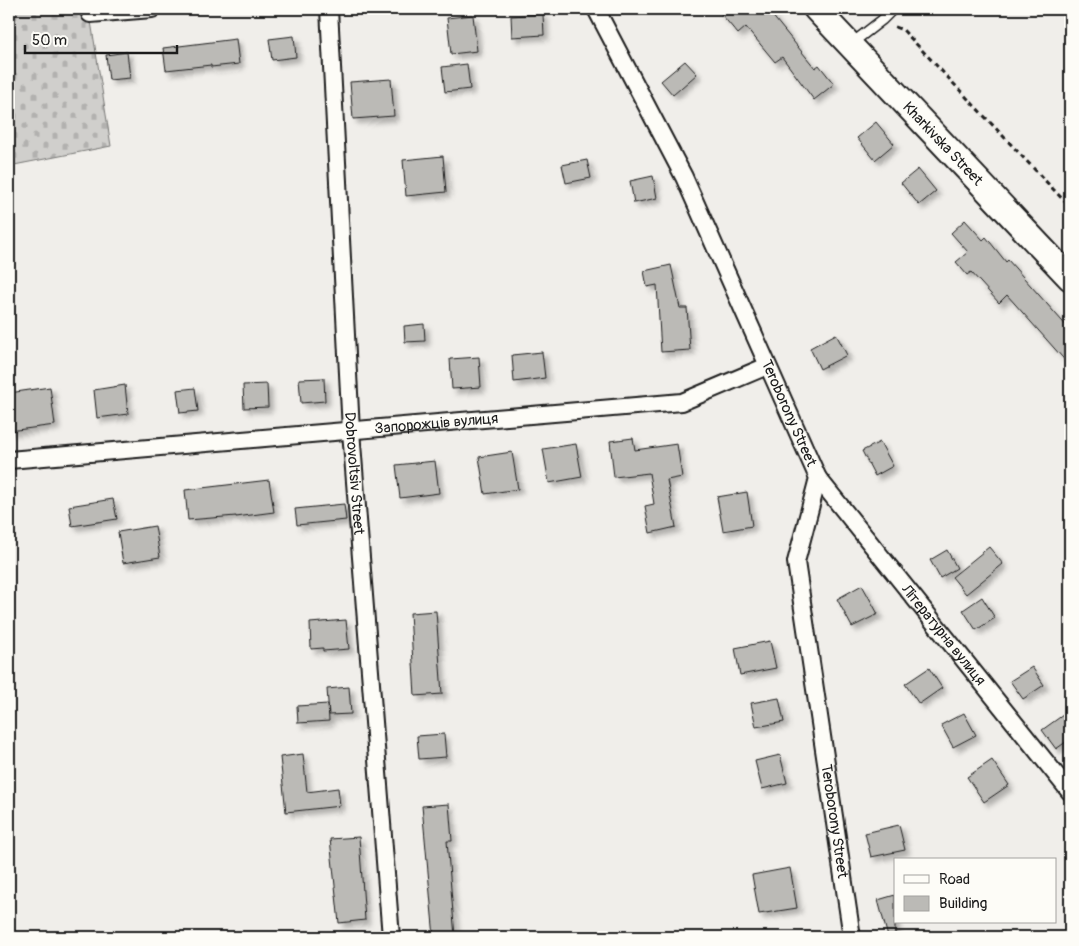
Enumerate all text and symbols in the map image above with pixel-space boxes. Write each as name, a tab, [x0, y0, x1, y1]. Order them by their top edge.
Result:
scale bar	[25, 22, 178, 54]
text: 50 m	[32, 31, 67, 50]
street label: Kharkivska Street	[898, 98, 987, 191]
street label: Teroborony Street	[757, 357, 821, 470]
street label: Запорожців вулиця	[374, 409, 499, 438]
street label: Dobrovoltsiv Street	[340, 411, 368, 536]
street label: Літературна вулиця	[896, 580, 990, 689]
street label: Teroborony Street	[816, 763, 852, 880]
legend	[894, 858, 1056, 924]
text: Road	[939, 870, 970, 889]
text: Building	[939, 894, 987, 913]

